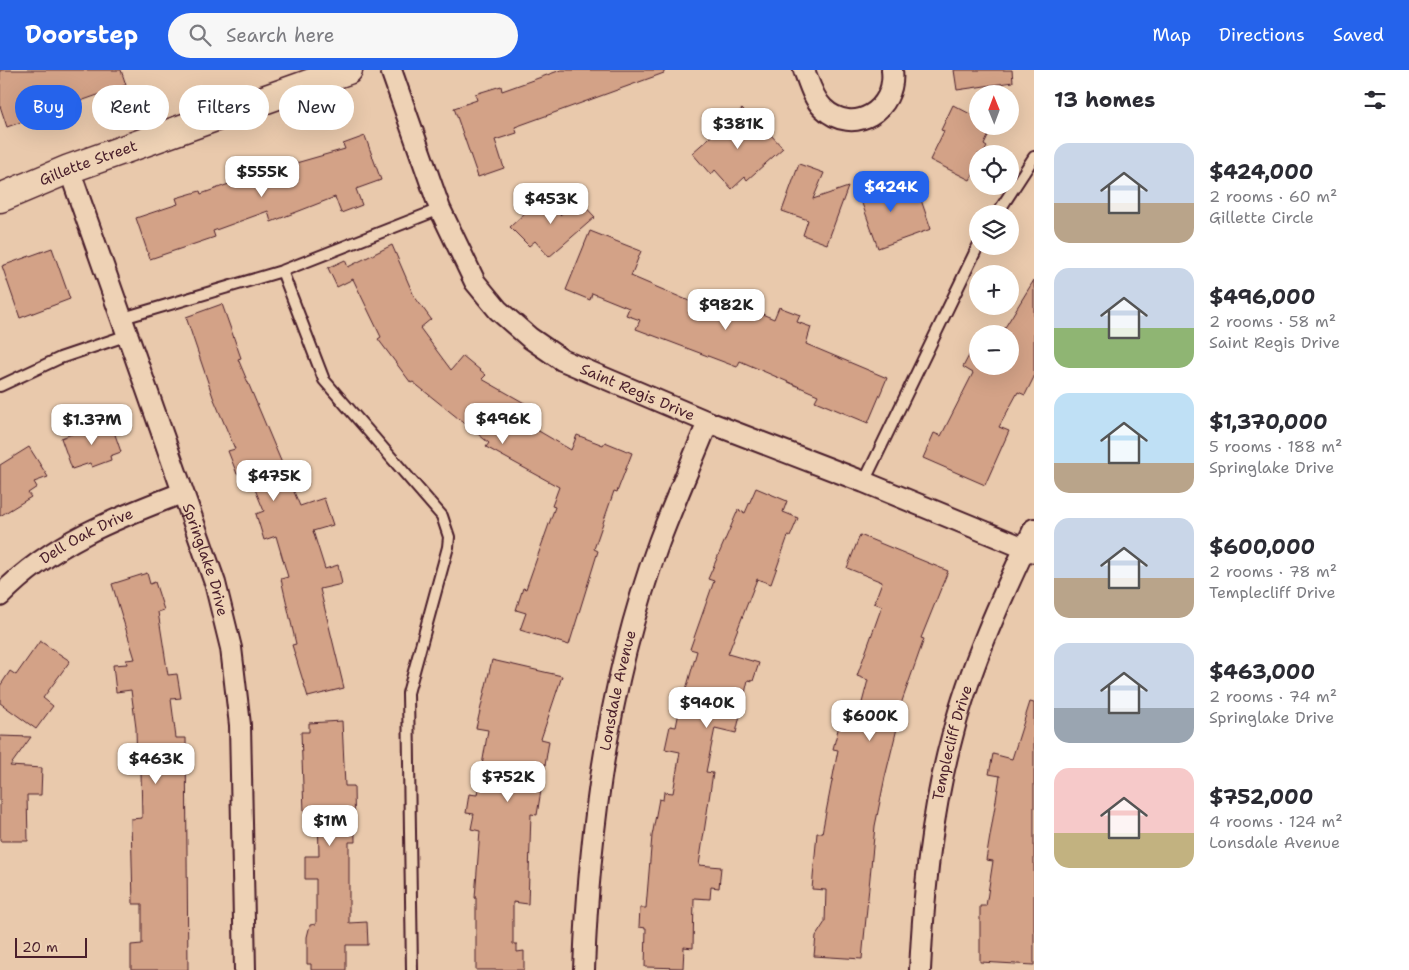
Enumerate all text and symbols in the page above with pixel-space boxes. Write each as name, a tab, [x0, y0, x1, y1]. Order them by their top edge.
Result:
search box	[168, 13, 518, 58]
text: Doorstep	[25, 19, 138, 51]
icon: search	[186, 21, 214, 49]
text: Search here	[226, 23, 335, 48]
text: Map	[1153, 23, 1191, 47]
text: Directions	[1219, 23, 1305, 47]
text: Saved	[1333, 23, 1384, 47]
chip: Buy	[15, 85, 82, 130]
chip: Rent	[92, 85, 169, 130]
chip: Filters	[179, 85, 269, 130]
chip: New	[279, 85, 354, 130]
north arrow	[969, 85, 1019, 135]
map controls	[969, 85, 1019, 375]
text: 13 homes	[1054, 86, 1155, 114]
icon: filters	[1361, 86, 1389, 114]
pin: $381K	[703, 108, 773, 150]
text: $381K	[712, 113, 764, 134]
street label: Gillette Street	[36, 136, 140, 190]
button: locate	[969, 145, 1019, 195]
pin: $555K	[227, 156, 297, 198]
text: $424,000	[1209, 158, 1314, 186]
text: $555K	[236, 161, 288, 182]
icon: home	[1094, 163, 1154, 223]
pin: $424K	[856, 170, 926, 213]
text: $424K	[864, 176, 918, 197]
pin: $453K	[516, 182, 586, 225]
text: 2 rooms · 60 m²	[1209, 186, 1337, 207]
text: $453K	[524, 188, 578, 209]
button: layers	[969, 205, 1019, 255]
text: Gillette Circle	[1209, 207, 1314, 228]
button: +	[969, 265, 1019, 315]
text: $496,000	[1209, 283, 1315, 311]
pin: $982K	[691, 288, 761, 331]
icon: home	[1094, 288, 1154, 348]
text: $982K	[699, 294, 753, 315]
text: 2 rooms · 58 m²	[1209, 311, 1336, 332]
button: −	[969, 325, 1019, 375]
text: Saint Regis Drive	[1209, 332, 1340, 353]
street label: Saint Regis Drive	[577, 359, 698, 425]
pin: $496K	[468, 402, 538, 445]
pin: $1.37M	[51, 404, 133, 446]
text: $496K	[476, 408, 530, 429]
text: $1,370,000	[1209, 408, 1328, 436]
text: $1.37M	[62, 409, 122, 430]
icon: home	[1094, 413, 1154, 473]
text: 5 rooms · 188 m²	[1209, 436, 1342, 457]
text: Springlake Drive	[1209, 457, 1334, 478]
pin: $475K	[239, 460, 309, 502]
text: $475K	[247, 465, 301, 486]
street label: Springlake Drive	[178, 501, 233, 618]
street label: Dell Oak Drive	[36, 503, 136, 569]
text: $600,000	[1209, 533, 1315, 561]
icon: home	[1094, 538, 1154, 598]
text: 2 rooms · 78 m²	[1209, 561, 1337, 582]
text: Templecliff Drive	[1209, 582, 1336, 603]
street label: Lonsdale Avenue	[595, 628, 641, 752]
text: $463,000	[1209, 658, 1315, 686]
icon: home	[1094, 663, 1154, 723]
street label: Templecliff Drive	[928, 682, 977, 802]
pin: $940K	[672, 686, 742, 729]
text: 2 rooms · 74 m²	[1209, 686, 1337, 707]
text: $940K	[680, 692, 734, 713]
pin: $600K	[835, 700, 905, 742]
text: $600K	[842, 705, 898, 726]
text: Springlake Drive	[1209, 707, 1334, 728]
pin: $463K	[121, 742, 191, 785]
text: $463K	[129, 748, 183, 769]
pin: $752K	[473, 760, 543, 803]
text: $752K	[481, 766, 535, 787]
text: $752,000	[1209, 783, 1313, 811]
icon: home	[1094, 788, 1154, 848]
pin: $1M	[306, 804, 354, 847]
text: $1M	[313, 810, 347, 831]
text: 4 rooms · 124 m²	[1209, 811, 1343, 832]
text: Lonsdale Avenue	[1209, 832, 1340, 853]
scale bar	[15, 935, 88, 958]
text: 20 m	[22, 938, 58, 956]

